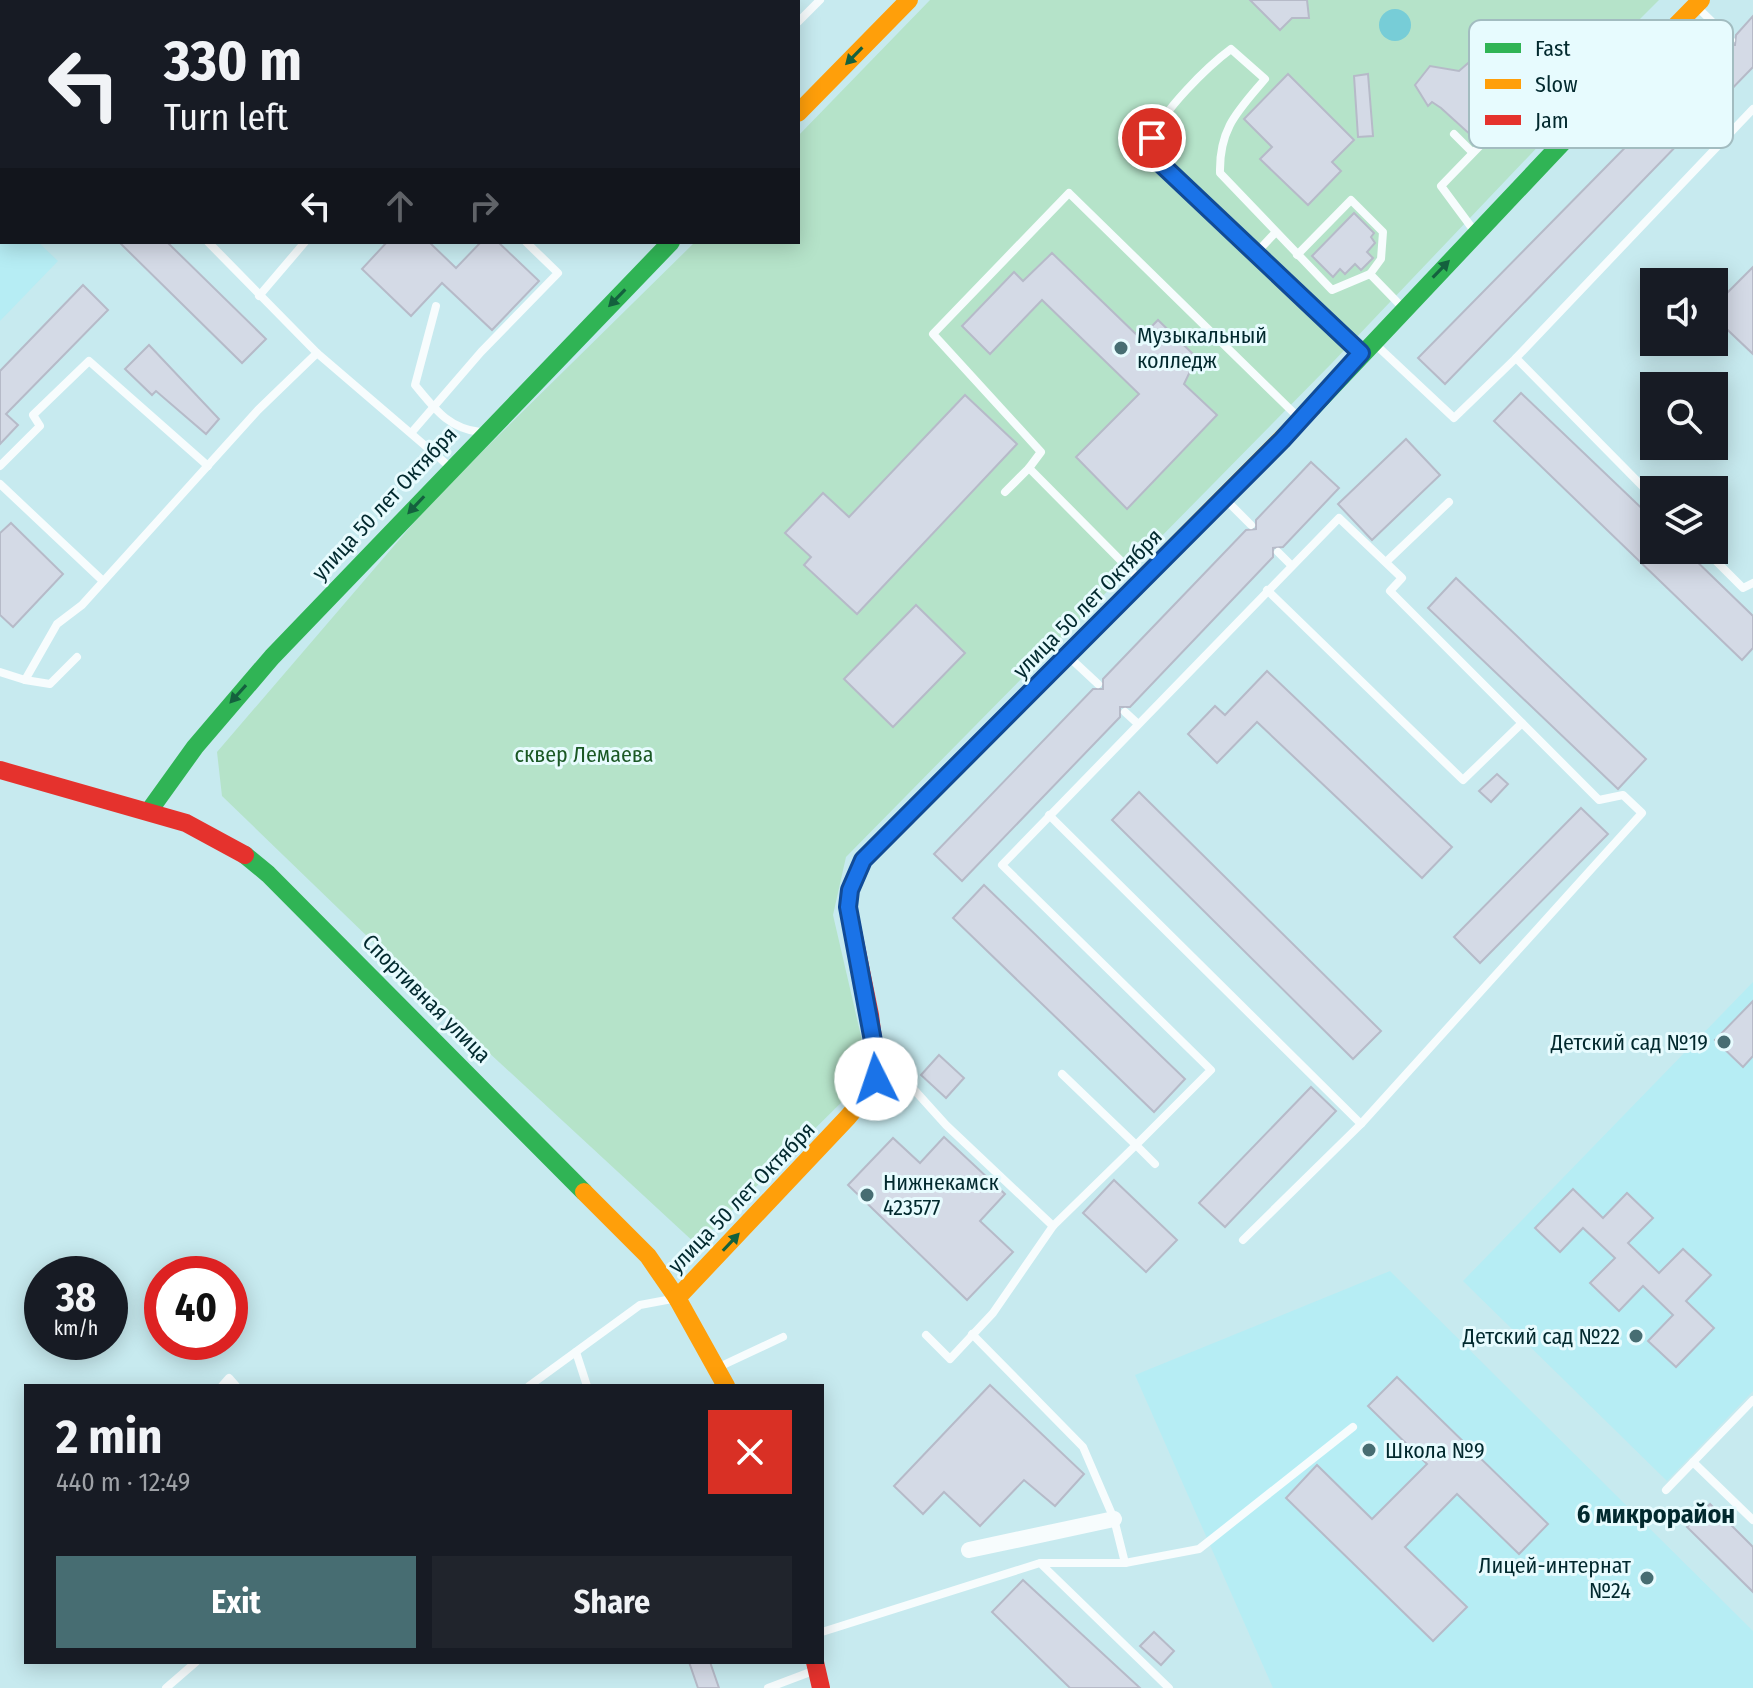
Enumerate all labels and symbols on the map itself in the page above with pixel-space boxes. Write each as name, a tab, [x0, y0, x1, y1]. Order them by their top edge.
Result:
legend	[1469, 20, 1733, 148]
text: Fast	[1535, 35, 1571, 62]
one-way arrow	[845, 46, 864, 65]
text: Slow	[1535, 71, 1578, 98]
pin	[1118, 104, 1186, 172]
text: Jam	[1535, 107, 1569, 134]
one-way arrow	[1431, 260, 1449, 279]
one-way arrow	[608, 288, 627, 307]
place label: Музыкальный колледж	[1137, 322, 1267, 374]
marker: Музыкальный колледж	[1112, 339, 1130, 357]
street label: улица 50 лет Октября	[306, 421, 462, 586]
one-way arrow	[407, 495, 425, 514]
street label: улица 50 лет Октября	[1007, 523, 1168, 684]
one-way arrow	[230, 684, 247, 704]
park label: сквер Лемаева	[515, 741, 653, 768]
street label: Спортивная улица	[357, 928, 497, 1068]
place label: Детский сад №19	[1550, 1029, 1708, 1056]
marker: Детский сад №19	[1715, 1033, 1733, 1051]
position arrow	[834, 1037, 918, 1121]
street label: улица 50 лет Октября	[662, 1116, 821, 1279]
place label: Нижнекамск 423577	[883, 1169, 999, 1221]
marker: Нижнекамск 423577	[858, 1186, 876, 1204]
one-way arrow	[722, 1233, 740, 1252]
speed limit sign: 40	[144, 1256, 248, 1360]
place label: Детский сад №22	[1462, 1323, 1620, 1350]
marker: Детский сад №22	[1627, 1327, 1645, 1345]
place label: Школа №9	[1385, 1437, 1485, 1464]
marker: Школа №9	[1360, 1441, 1378, 1459]
district label: 6 микрорайон	[1577, 1499, 1735, 1530]
place label: Лицей-интернат №24	[1479, 1552, 1631, 1604]
marker: Лицей-интернат №24	[1638, 1569, 1656, 1587]

